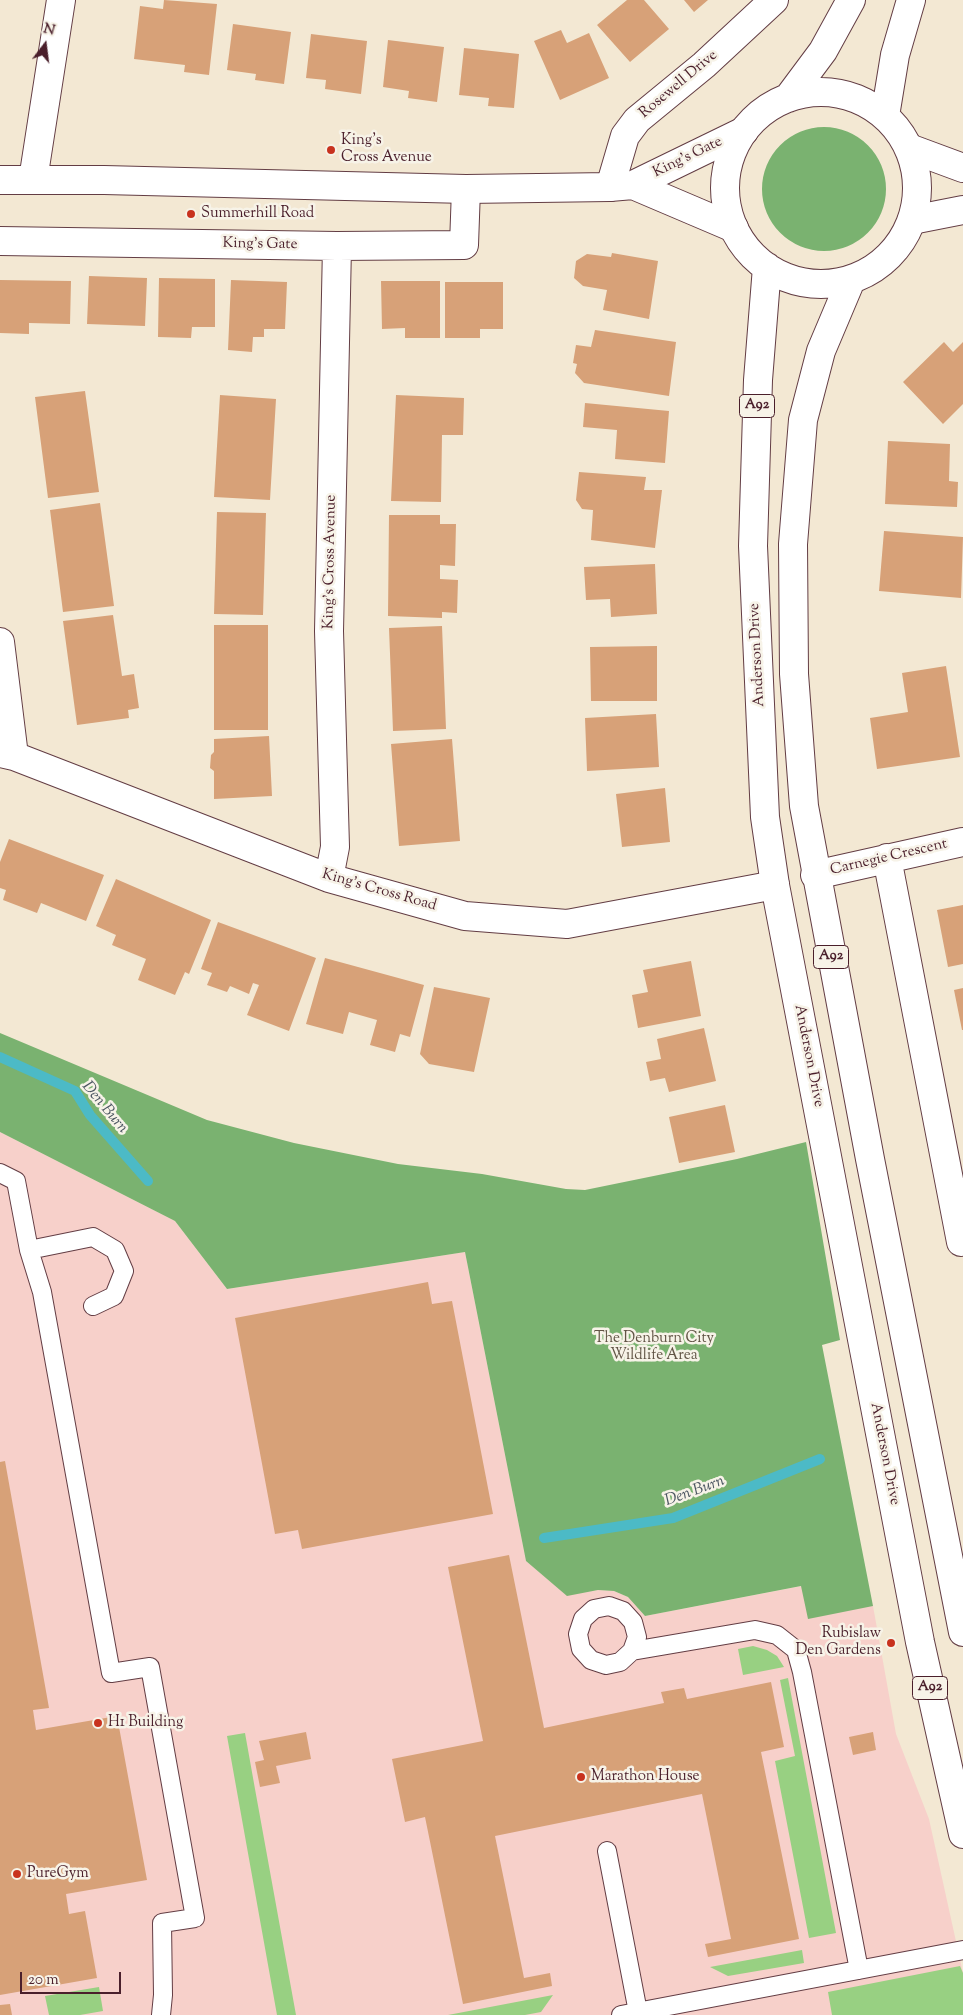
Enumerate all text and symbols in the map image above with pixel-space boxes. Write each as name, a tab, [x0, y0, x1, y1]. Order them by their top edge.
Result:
text: N	[41, 19, 57, 42]
north arrow	[20, 20, 70, 70]
street label: Rosewell Drive	[636, 47, 722, 123]
place label: King's Cross Avenue	[341, 132, 432, 167]
street label: King's Gate	[650, 133, 726, 183]
marker: King's Cross Avenue	[325, 144, 337, 156]
place label: Summerhill Road	[201, 205, 314, 223]
marker: Summerhill Road	[185, 208, 197, 220]
street label: King's Gate	[222, 235, 298, 255]
road number: A92	[740, 394, 774, 418]
street label: King's Cross Avenue	[321, 495, 341, 629]
street label: Anderson Drive	[746, 603, 770, 707]
street label: Carnegie Crescent	[829, 836, 949, 880]
street label: King's Cross Road	[320, 866, 438, 916]
road number: A92	[814, 946, 848, 969]
street label: Anderson Drive	[789, 1003, 827, 1109]
water label: Den Burn	[77, 1078, 131, 1138]
park label: The Denburn City Wildlife Area	[594, 1330, 714, 1365]
street label: Anderson Drive	[865, 1401, 903, 1507]
water label: Den Burn	[663, 1472, 727, 1512]
place label: Rubislaw Den Gardens	[795, 1625, 881, 1660]
marker: Rubislaw Den Gardens	[885, 1637, 897, 1649]
road number: A92	[912, 1676, 948, 1700]
place label: H1 Building	[108, 1714, 183, 1732]
marker: H1 Building	[92, 1717, 104, 1729]
place label: Marathon House	[591, 1768, 700, 1786]
marker: Marathon House	[575, 1771, 587, 1783]
place label: PureGym	[27, 1865, 89, 1883]
marker: PureGym	[11, 1868, 23, 1880]
scale bar	[22, 1962, 124, 1994]
text: 20 m	[28, 1970, 59, 1991]

